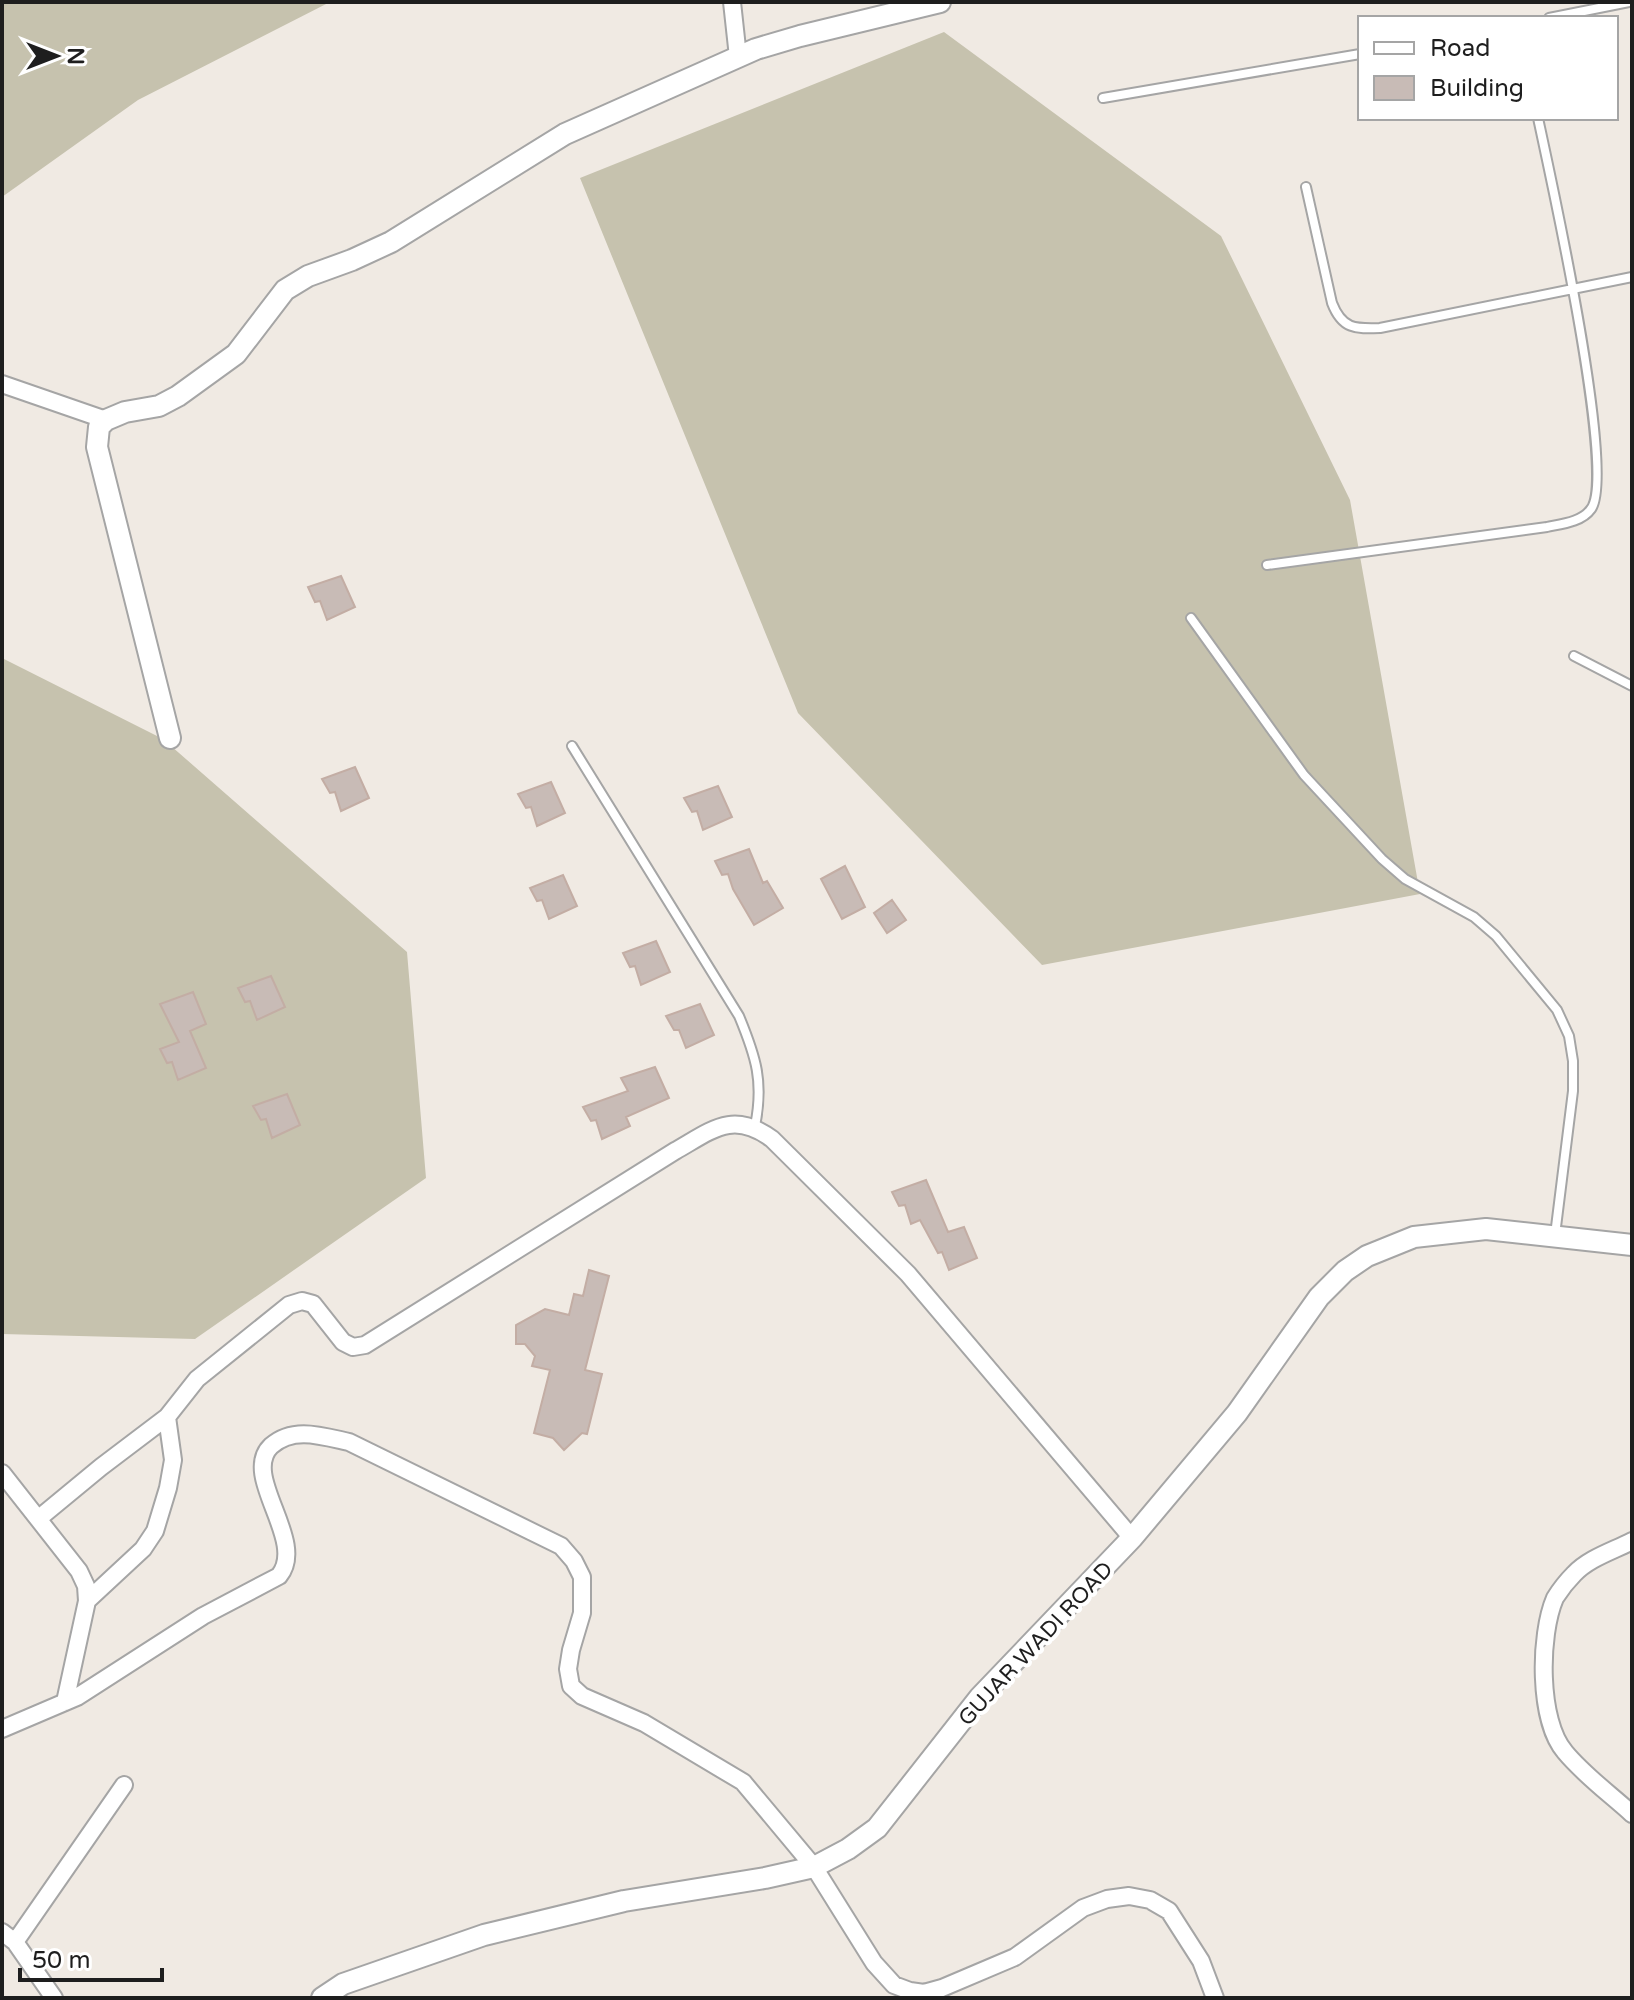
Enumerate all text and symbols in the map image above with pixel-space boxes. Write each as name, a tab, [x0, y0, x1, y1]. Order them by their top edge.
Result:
north arrow	[16, 16, 96, 96]
legend	[1358, 16, 1618, 120]
text: Road	[1430, 34, 1490, 63]
text: N	[62, 47, 88, 65]
text: Building	[1430, 74, 1524, 103]
street label: GUJAR WADI ROAD	[953, 1556, 1118, 1731]
scale bar	[20, 1932, 162, 1982]
text: 50 m	[32, 1946, 90, 1975]

